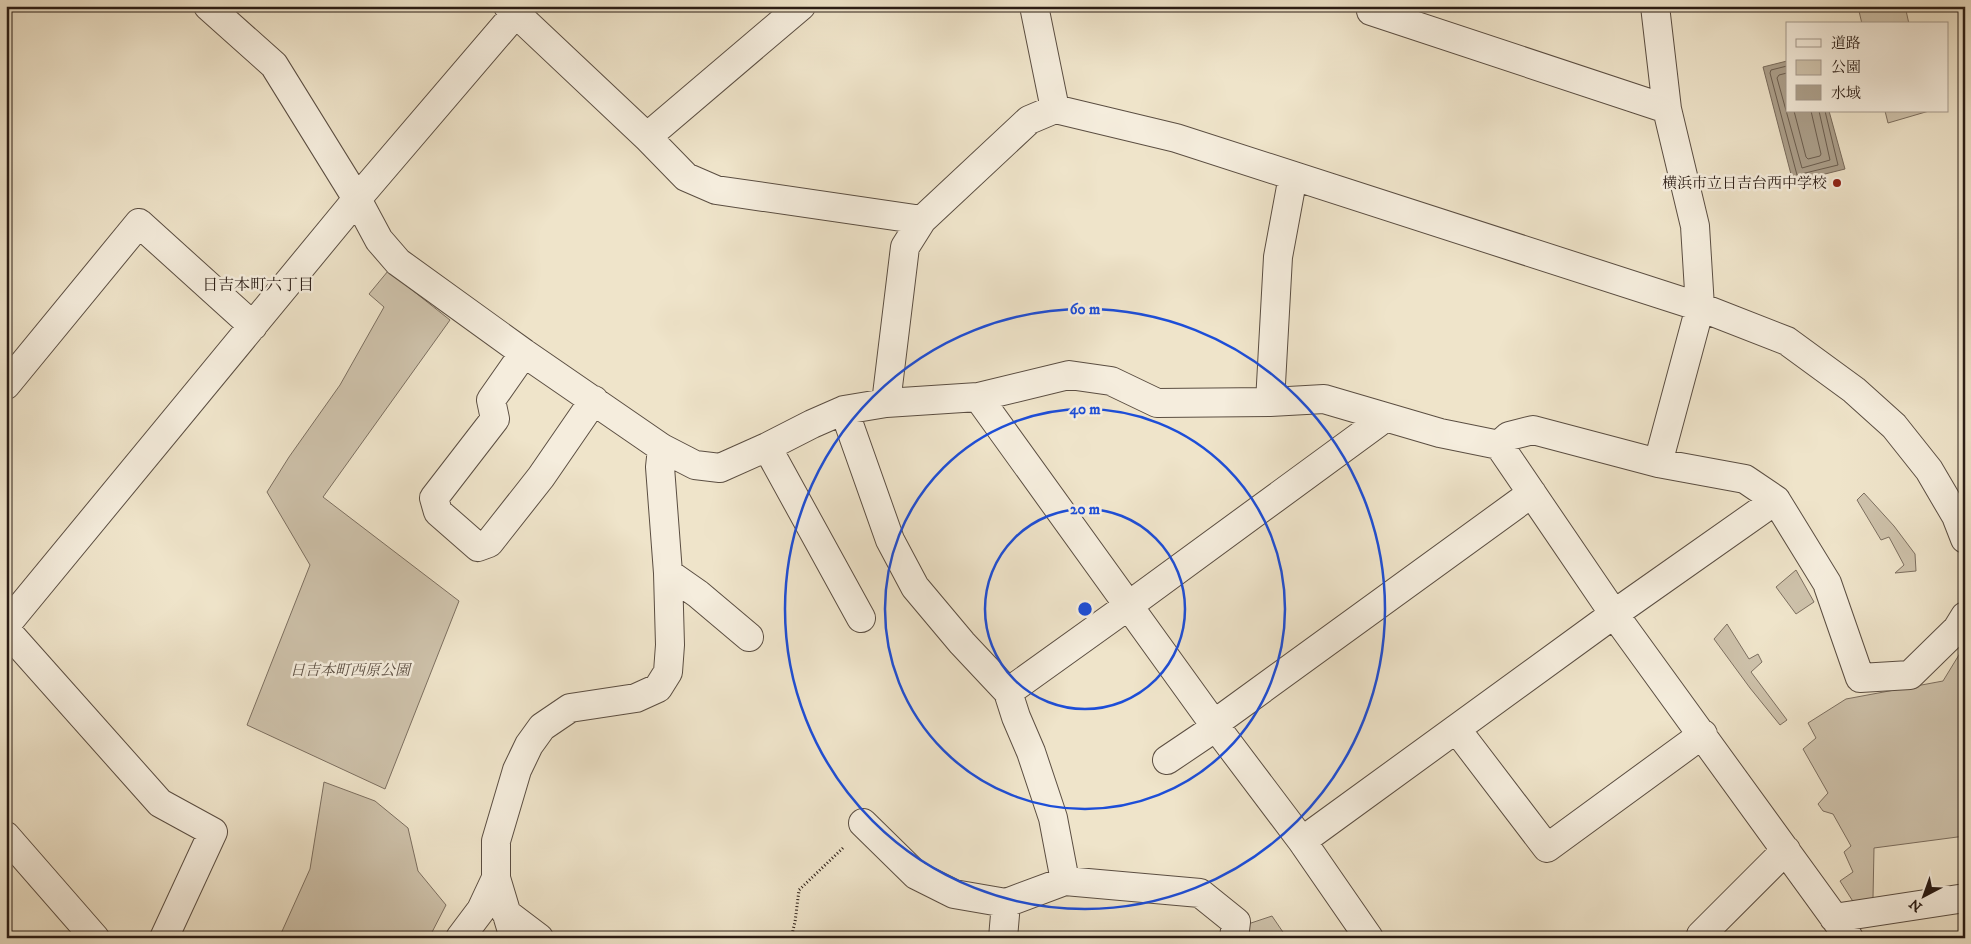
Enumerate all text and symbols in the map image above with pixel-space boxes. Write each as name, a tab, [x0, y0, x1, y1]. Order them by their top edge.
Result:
legend	[1786, 22, 1948, 112]
text: 道路	[1831, 34, 1861, 53]
text: 公園	[1831, 58, 1861, 77]
text: 水域	[1831, 84, 1861, 103]
place label: 横浜市立日吉台西中学校	[1662, 174, 1827, 193]
marker: 横浜市立日吉台西中学校	[1831, 177, 1843, 189]
district label: 日吉本町六丁目	[202, 275, 314, 295]
text: 60 m	[1070, 300, 1101, 319]
text: 40 m	[1068, 400, 1101, 419]
text: 20 m	[1070, 500, 1101, 519]
centre of rings	[1076, 600, 1094, 618]
park label: 日吉本町西原公園	[290, 661, 413, 680]
north arrow	[1898, 872, 1948, 922]
text: N	[1906, 894, 1926, 916]

